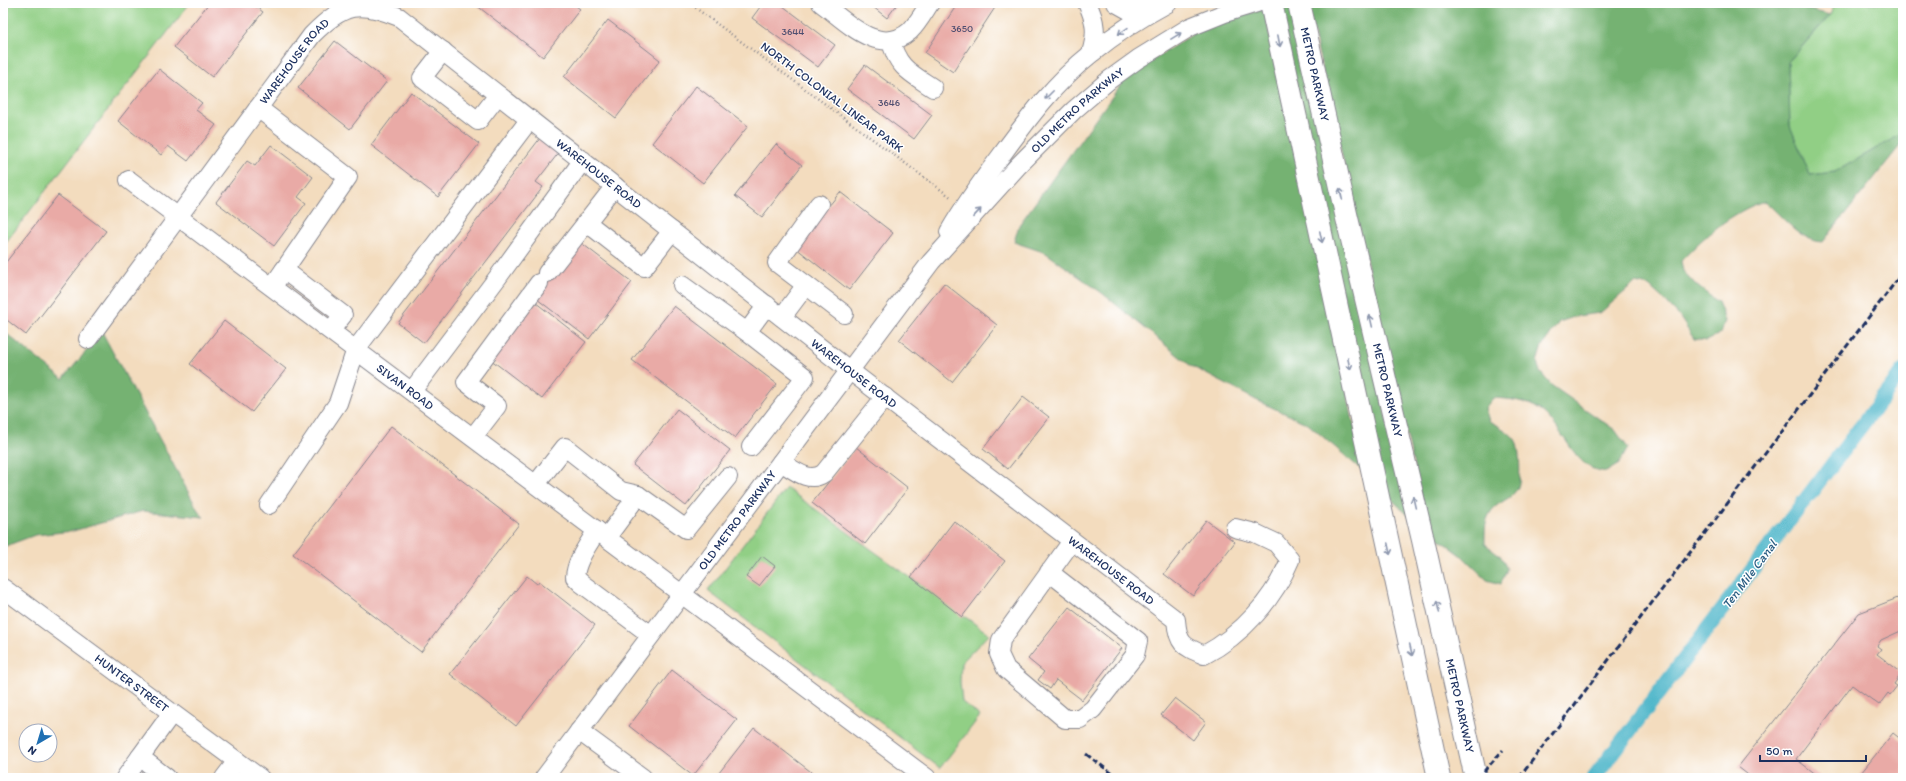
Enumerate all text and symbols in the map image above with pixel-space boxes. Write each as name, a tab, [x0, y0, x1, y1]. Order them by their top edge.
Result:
street label: WAREHOUSE ROAD	[256, 15, 332, 107]
house number: 3650	[951, 22, 973, 35]
house number: 3644	[782, 25, 804, 38]
street label: METRO PARKWAY	[1298, 26, 1332, 123]
one-way arrow	[1118, 27, 1129, 35]
one-way arrow	[1170, 32, 1182, 40]
one-way arrow	[1275, 34, 1283, 47]
street label: NORTH COLONIAL LINEAR PARK	[758, 39, 906, 155]
street label: OLD METRO PARKWAY	[1028, 64, 1127, 156]
one-way arrow	[1044, 90, 1054, 100]
house number: 3646	[878, 96, 900, 109]
street label: WAREHOUSE ROAD	[553, 136, 644, 212]
one-way arrow	[1337, 188, 1345, 201]
one-way arrow	[972, 208, 981, 218]
one-way arrow	[1317, 230, 1325, 243]
one-way arrow	[1366, 315, 1374, 328]
street label: WAREHOUSE ROAD	[808, 336, 900, 411]
street label: METRO PARKWAY	[1370, 342, 1405, 438]
one-way arrow	[1345, 357, 1353, 370]
street label: SIVAN ROAD	[374, 361, 437, 413]
street label: OLD METRO PARKWAY	[695, 468, 779, 573]
one-way arrow	[1409, 496, 1417, 509]
street label: WAREHOUSE ROAD	[1065, 533, 1157, 608]
water label: Ten Mile Canal	[1719, 536, 1781, 611]
one-way arrow	[1385, 542, 1393, 555]
one-way arrow	[1433, 601, 1441, 614]
one-way arrow	[1407, 644, 1415, 657]
street label: HUNTER STREET	[92, 651, 172, 715]
street label: METRO PARKWAY	[1443, 657, 1477, 754]
north arrow	[18, 723, 58, 763]
scale bar	[1760, 737, 1866, 763]
text: N	[25, 743, 39, 758]
text: 50 m	[1766, 744, 1792, 758]

